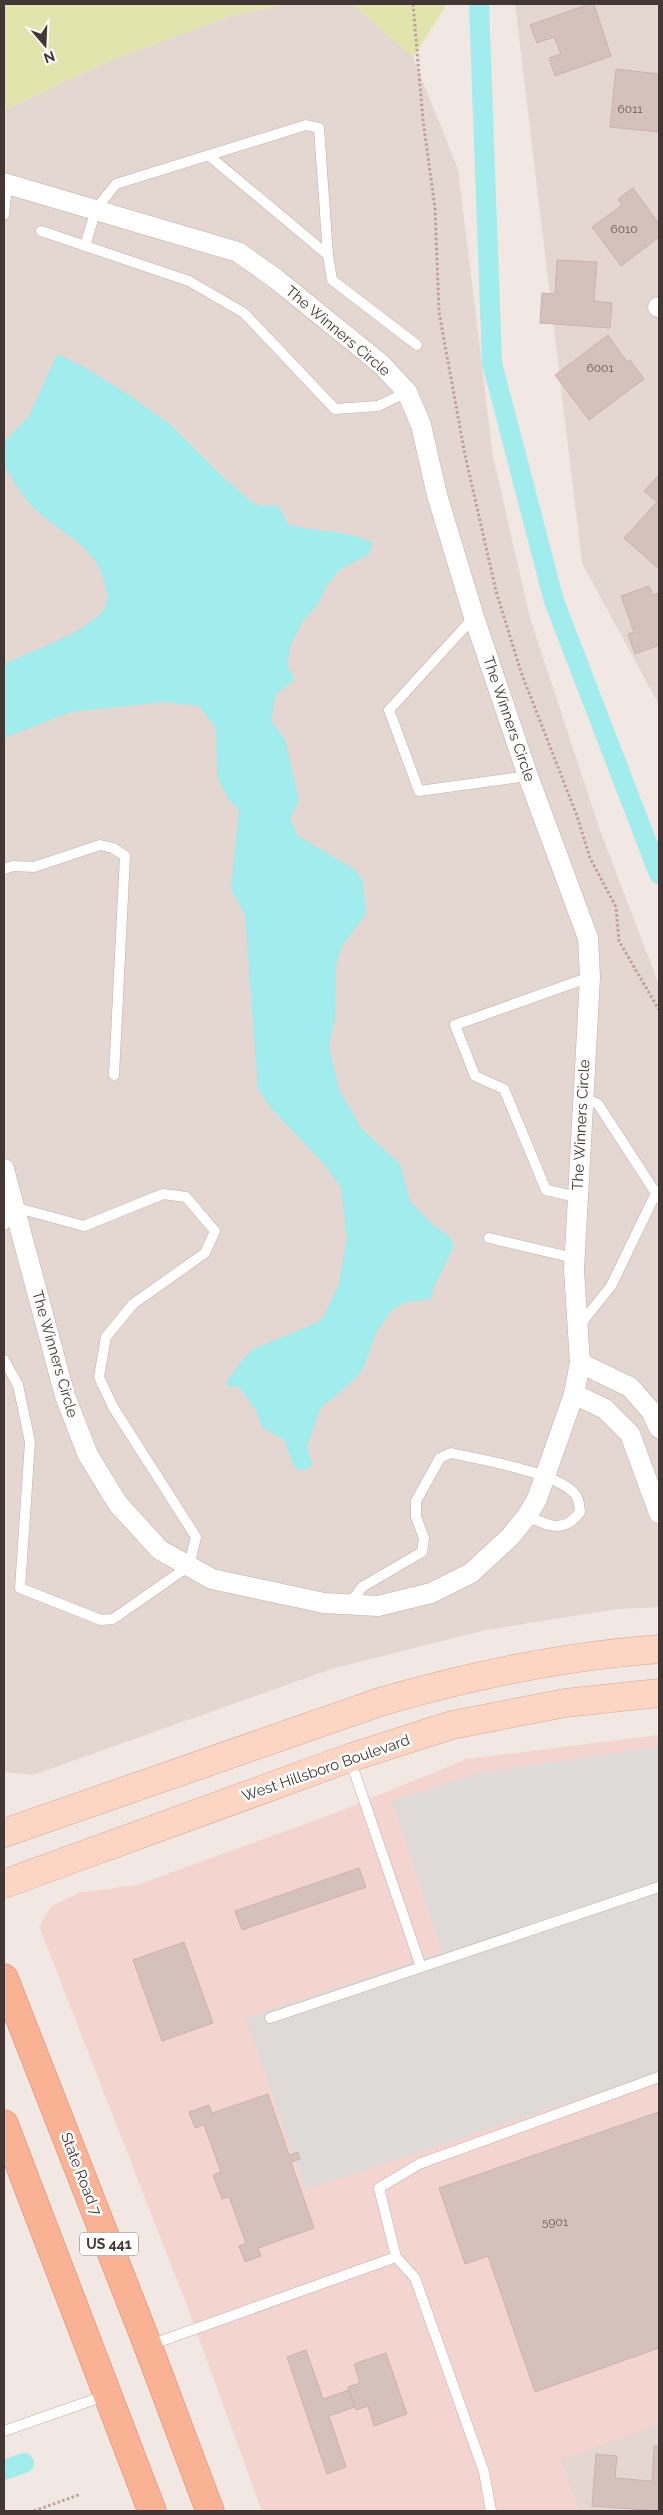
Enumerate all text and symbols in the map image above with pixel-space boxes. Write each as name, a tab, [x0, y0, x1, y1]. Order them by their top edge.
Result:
north arrow	[20, 20, 70, 70]
text: N	[42, 48, 57, 67]
house number: 6011	[618, 102, 642, 116]
house number: 6010	[610, 222, 638, 236]
street label: The Winners Circle	[282, 282, 394, 380]
house number: 6001	[586, 361, 614, 375]
street label: The Winners Circle	[479, 654, 539, 784]
street label: The Winners Circle	[569, 1059, 593, 1191]
street label: The Winners Circle	[28, 1288, 82, 1420]
street label: West Hillsboro Boulevard	[240, 1731, 412, 1805]
street label: State Road 7	[57, 2130, 105, 2218]
house number: 5901	[542, 2215, 568, 2229]
road number: US 441	[80, 2232, 138, 2256]

